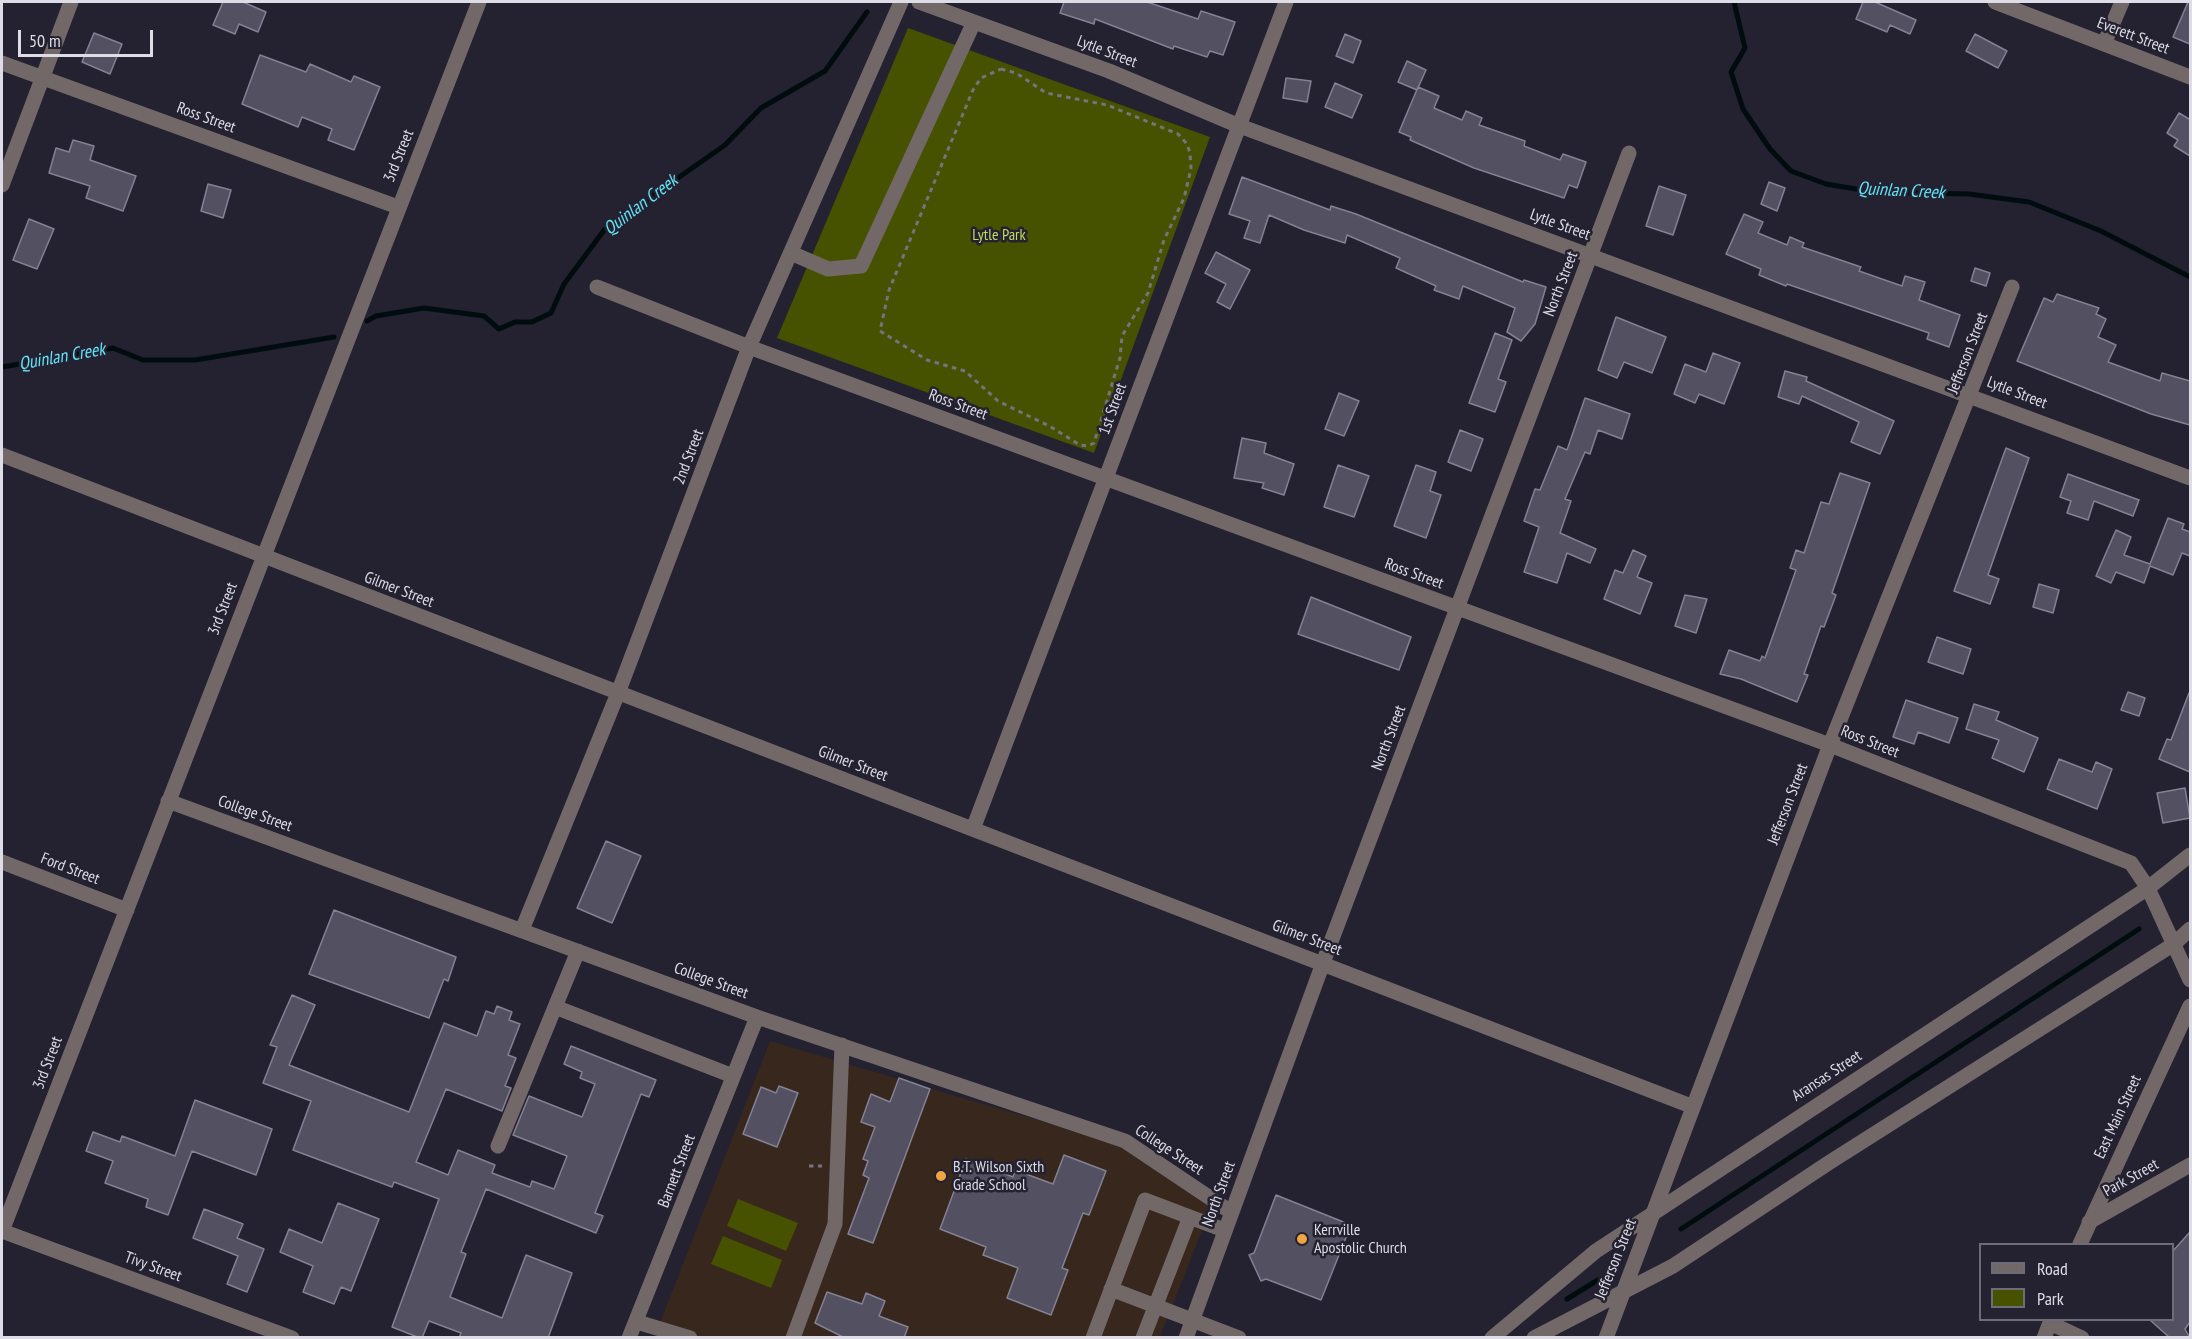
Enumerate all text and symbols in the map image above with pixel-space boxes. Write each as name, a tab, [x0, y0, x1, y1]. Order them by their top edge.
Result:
street label: Everett Street	[2094, 13, 2172, 59]
scale bar	[21, 18, 156, 56]
text: 50 m	[29, 29, 61, 52]
street label: Lytle Street	[1074, 32, 1140, 72]
street label: Ross Street	[174, 98, 238, 138]
street label: 3rd Street	[380, 127, 418, 185]
water label: Quinlan Creek	[600, 170, 682, 240]
water label: Quinlan Creek	[1857, 178, 1945, 204]
street label: Lytle Street	[1527, 205, 1593, 245]
park label: Lytle Park	[972, 225, 1026, 245]
street label: North Street	[1540, 249, 1582, 319]
street label: Jefferson Street	[1944, 310, 1992, 396]
water label: Quinlan Creek	[17, 339, 107, 375]
street label: Lytle Street	[1984, 373, 2050, 413]
street label: 1st Street	[1095, 381, 1131, 437]
street label: Ross Street	[926, 385, 990, 425]
street label: 2nd Street	[670, 427, 708, 487]
street label: Ross Street	[1382, 554, 1446, 594]
street label: Gilmer Street	[361, 568, 437, 612]
street label: 3rd Street	[204, 580, 242, 638]
street label: North Street	[1368, 703, 1410, 773]
street label: Ross Street	[1838, 722, 1902, 762]
street label: Gilmer Street	[815, 742, 891, 786]
street label: Jefferson Street	[1764, 761, 1812, 847]
street label: College Street	[215, 792, 295, 836]
street label: Ford Street	[38, 849, 102, 889]
street label: Gilmer Street	[1269, 916, 1345, 960]
street label: College Street	[671, 959, 751, 1003]
street label: 3rd Street	[29, 1034, 67, 1092]
street label: Aransas Street	[1789, 1046, 1865, 1106]
street label: East Main Street	[2090, 1072, 2146, 1162]
street label: College Street	[1131, 1121, 1207, 1179]
street label: Barnett Street	[654, 1131, 700, 1211]
street label: Park Street	[2100, 1155, 2162, 1201]
place label: B.T. Wilson Sixth Grade School	[953, 1157, 1044, 1195]
street label: North Street	[1198, 1159, 1240, 1229]
marker: B.T. Wilson Sixth Grade School	[934, 1169, 948, 1183]
street label: Jefferson Street	[1591, 1216, 1641, 1302]
place label: Kerrville Apostolic Church	[1314, 1220, 1407, 1258]
marker: Kerrville Apostolic Church	[1295, 1232, 1309, 1246]
legend	[1979, 1243, 2174, 1321]
street label: Tivy Street	[122, 1248, 184, 1286]
text: Road	[2037, 1257, 2068, 1280]
text: Park	[2037, 1287, 2064, 1310]

